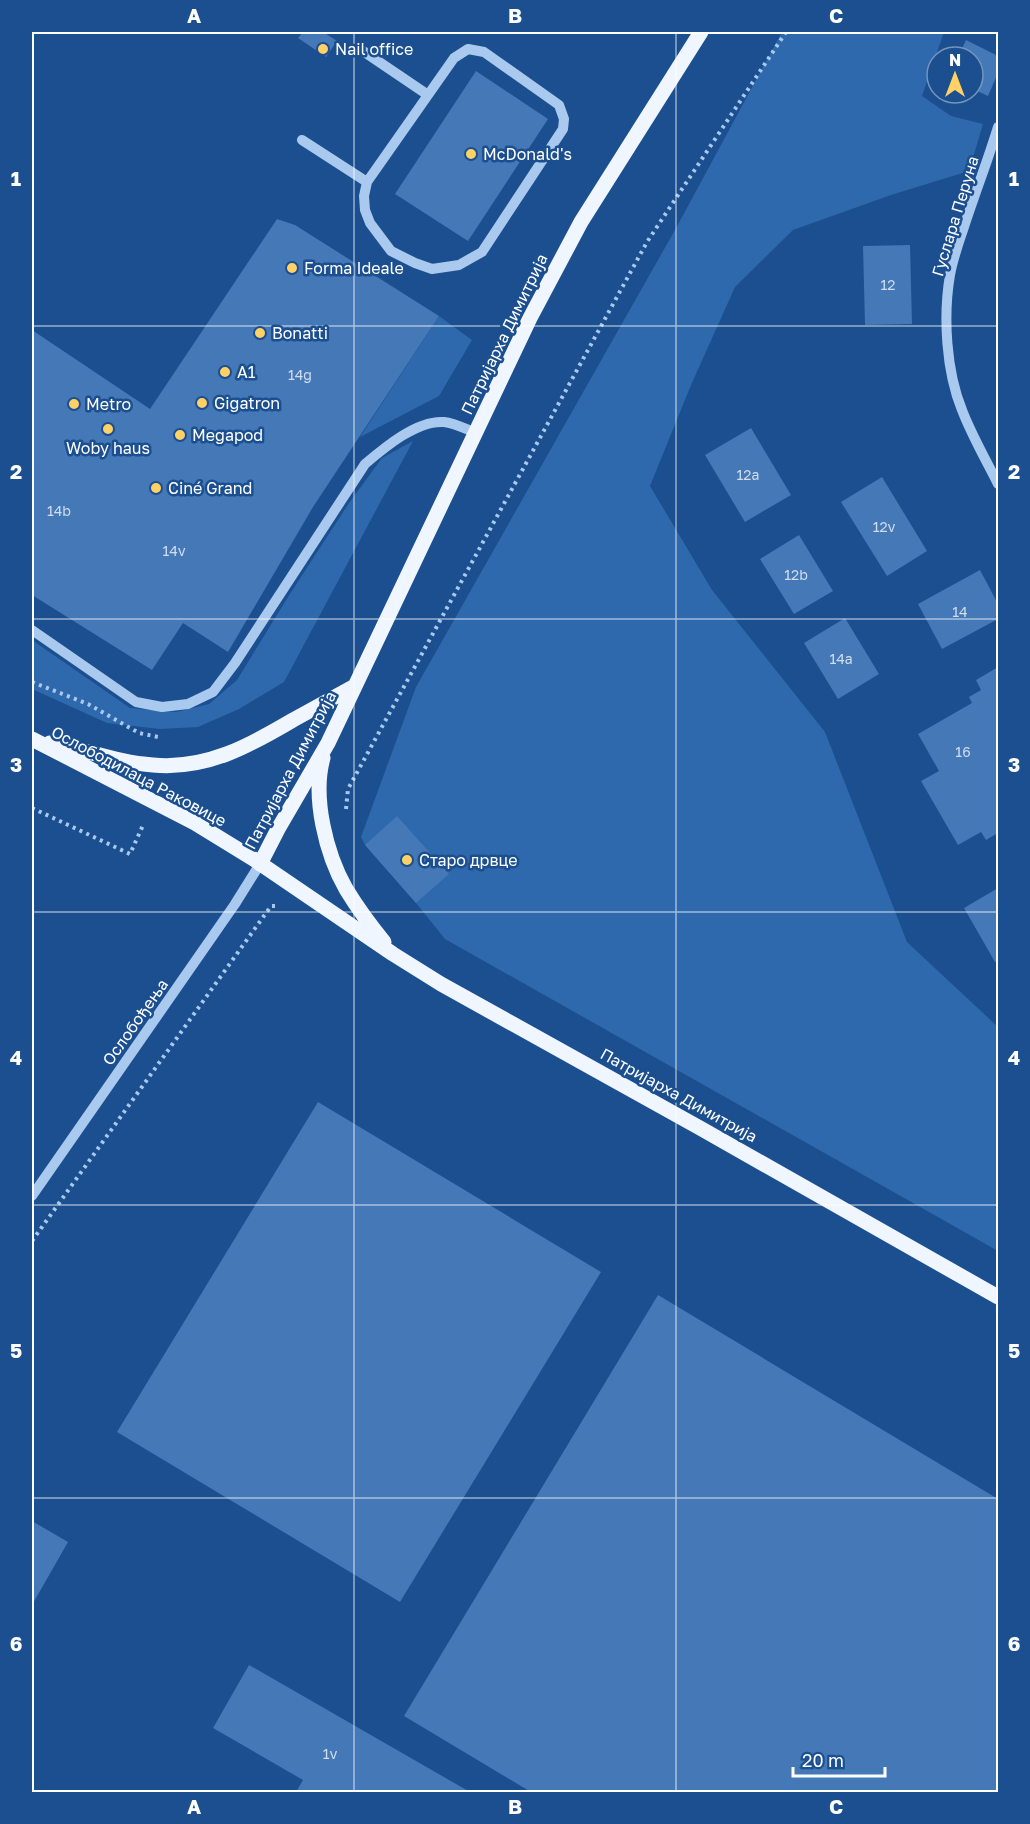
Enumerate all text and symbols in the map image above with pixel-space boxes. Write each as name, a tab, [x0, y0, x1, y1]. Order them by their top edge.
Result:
text: A	[187, 3, 201, 27]
text: B	[508, 3, 522, 27]
text: C	[829, 3, 843, 27]
place label: Nail office	[335, 39, 413, 59]
marker: Nail office	[316, 42, 330, 56]
north arrow	[925, 45, 985, 105]
text: N	[949, 50, 961, 70]
place label: McDonald's	[483, 144, 572, 164]
marker: McDonald's	[464, 147, 478, 161]
street label: Гуслара Перуна	[927, 153, 983, 279]
text: 1	[11, 166, 21, 190]
text: 1	[1009, 166, 1019, 190]
street label: Патријарха Димитрија	[456, 250, 552, 418]
place label: Forma Ideale	[304, 258, 404, 278]
marker: Forma Ideale	[285, 261, 299, 275]
house number: 12	[881, 276, 895, 293]
place label: Bonatti	[272, 323, 328, 343]
marker: Bonatti	[253, 326, 267, 340]
place label: A1	[237, 362, 256, 382]
marker: A1	[218, 365, 232, 379]
house number: 14g	[288, 366, 312, 383]
place label: Gigatron	[214, 393, 280, 413]
place label: Metro	[86, 394, 131, 414]
marker: Gigatron	[195, 396, 209, 410]
marker: Metro	[67, 397, 81, 411]
marker: Woby haus	[101, 422, 115, 436]
place label: Megapod	[192, 425, 263, 445]
marker: Megapod	[173, 428, 187, 442]
place label: Woby haus	[66, 438, 150, 458]
text: 2	[10, 459, 22, 483]
text: 2	[1008, 459, 1020, 483]
house number: 12a	[737, 466, 759, 483]
place label: Ciné Grand	[168, 478, 252, 498]
marker: Ciné Grand	[149, 481, 163, 495]
house number: 14b	[47, 502, 71, 519]
house number: 12v	[873, 518, 896, 535]
house number: 14v	[162, 542, 186, 559]
house number: 12b	[784, 566, 808, 583]
house number: 14	[952, 603, 968, 620]
house number: 14a	[829, 650, 853, 667]
street label: Патријарха Димитрија	[240, 687, 340, 853]
street label: Ослободилаца Раковице	[48, 721, 230, 831]
house number: 16	[955, 743, 971, 760]
text: 3	[10, 752, 22, 776]
text: 3	[1008, 752, 1020, 776]
place label: Старо дрвце	[419, 850, 518, 870]
marker: Старо дрвце	[400, 853, 414, 867]
street label: Ослобођења	[98, 975, 172, 1069]
street label: Патријарха Димитрија	[597, 1044, 761, 1146]
text: 4	[10, 1045, 22, 1069]
text: 4	[1008, 1045, 1020, 1069]
text: 5	[10, 1338, 22, 1362]
text: 5	[1008, 1338, 1020, 1362]
text: 6	[10, 1631, 22, 1655]
text: 6	[1008, 1631, 1020, 1655]
scale bar	[793, 1740, 884, 1778]
house number: 1v	[323, 1745, 337, 1762]
text: 20 m	[802, 1749, 844, 1771]
text: A	[187, 1794, 201, 1818]
text: B	[508, 1794, 522, 1818]
text: C	[829, 1794, 843, 1818]

